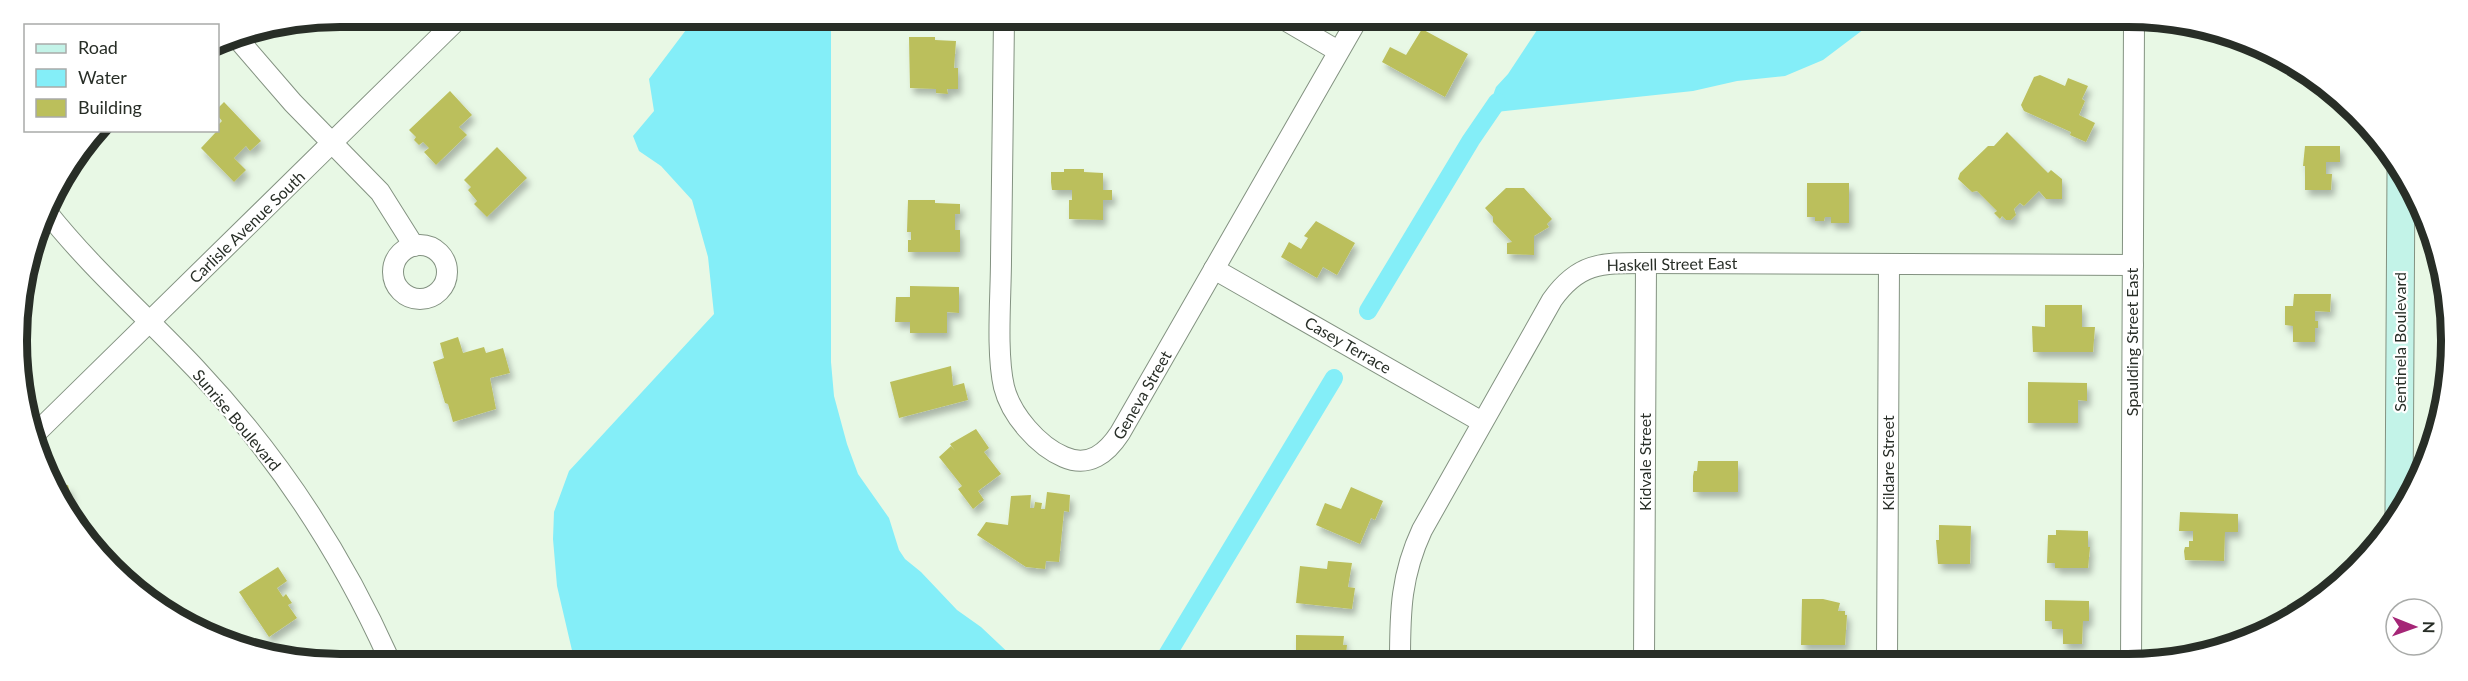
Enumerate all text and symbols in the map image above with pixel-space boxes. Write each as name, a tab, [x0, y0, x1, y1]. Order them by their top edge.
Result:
legend	[24, 24, 219, 132]
text: Road	[78, 36, 118, 58]
text: Water	[78, 66, 127, 88]
text: Building	[78, 96, 142, 118]
street label: Carlisle Avenue South	[185, 167, 308, 287]
street label: Haskell Street East	[1607, 253, 1738, 274]
street label: Spaulding Street East	[2122, 268, 2141, 416]
street label: Sentinela Boulevard	[2390, 272, 2409, 412]
street label: Casey Terrace	[1302, 312, 1395, 377]
street label: Geneva Street	[1108, 347, 1175, 443]
street label: Sunrise Boulevard	[190, 365, 285, 474]
street label: Kidvale Street	[1635, 413, 1654, 511]
street label: Kildare Street	[1878, 415, 1897, 511]
north arrow	[2384, 597, 2444, 657]
text: N	[2420, 621, 2439, 634]

